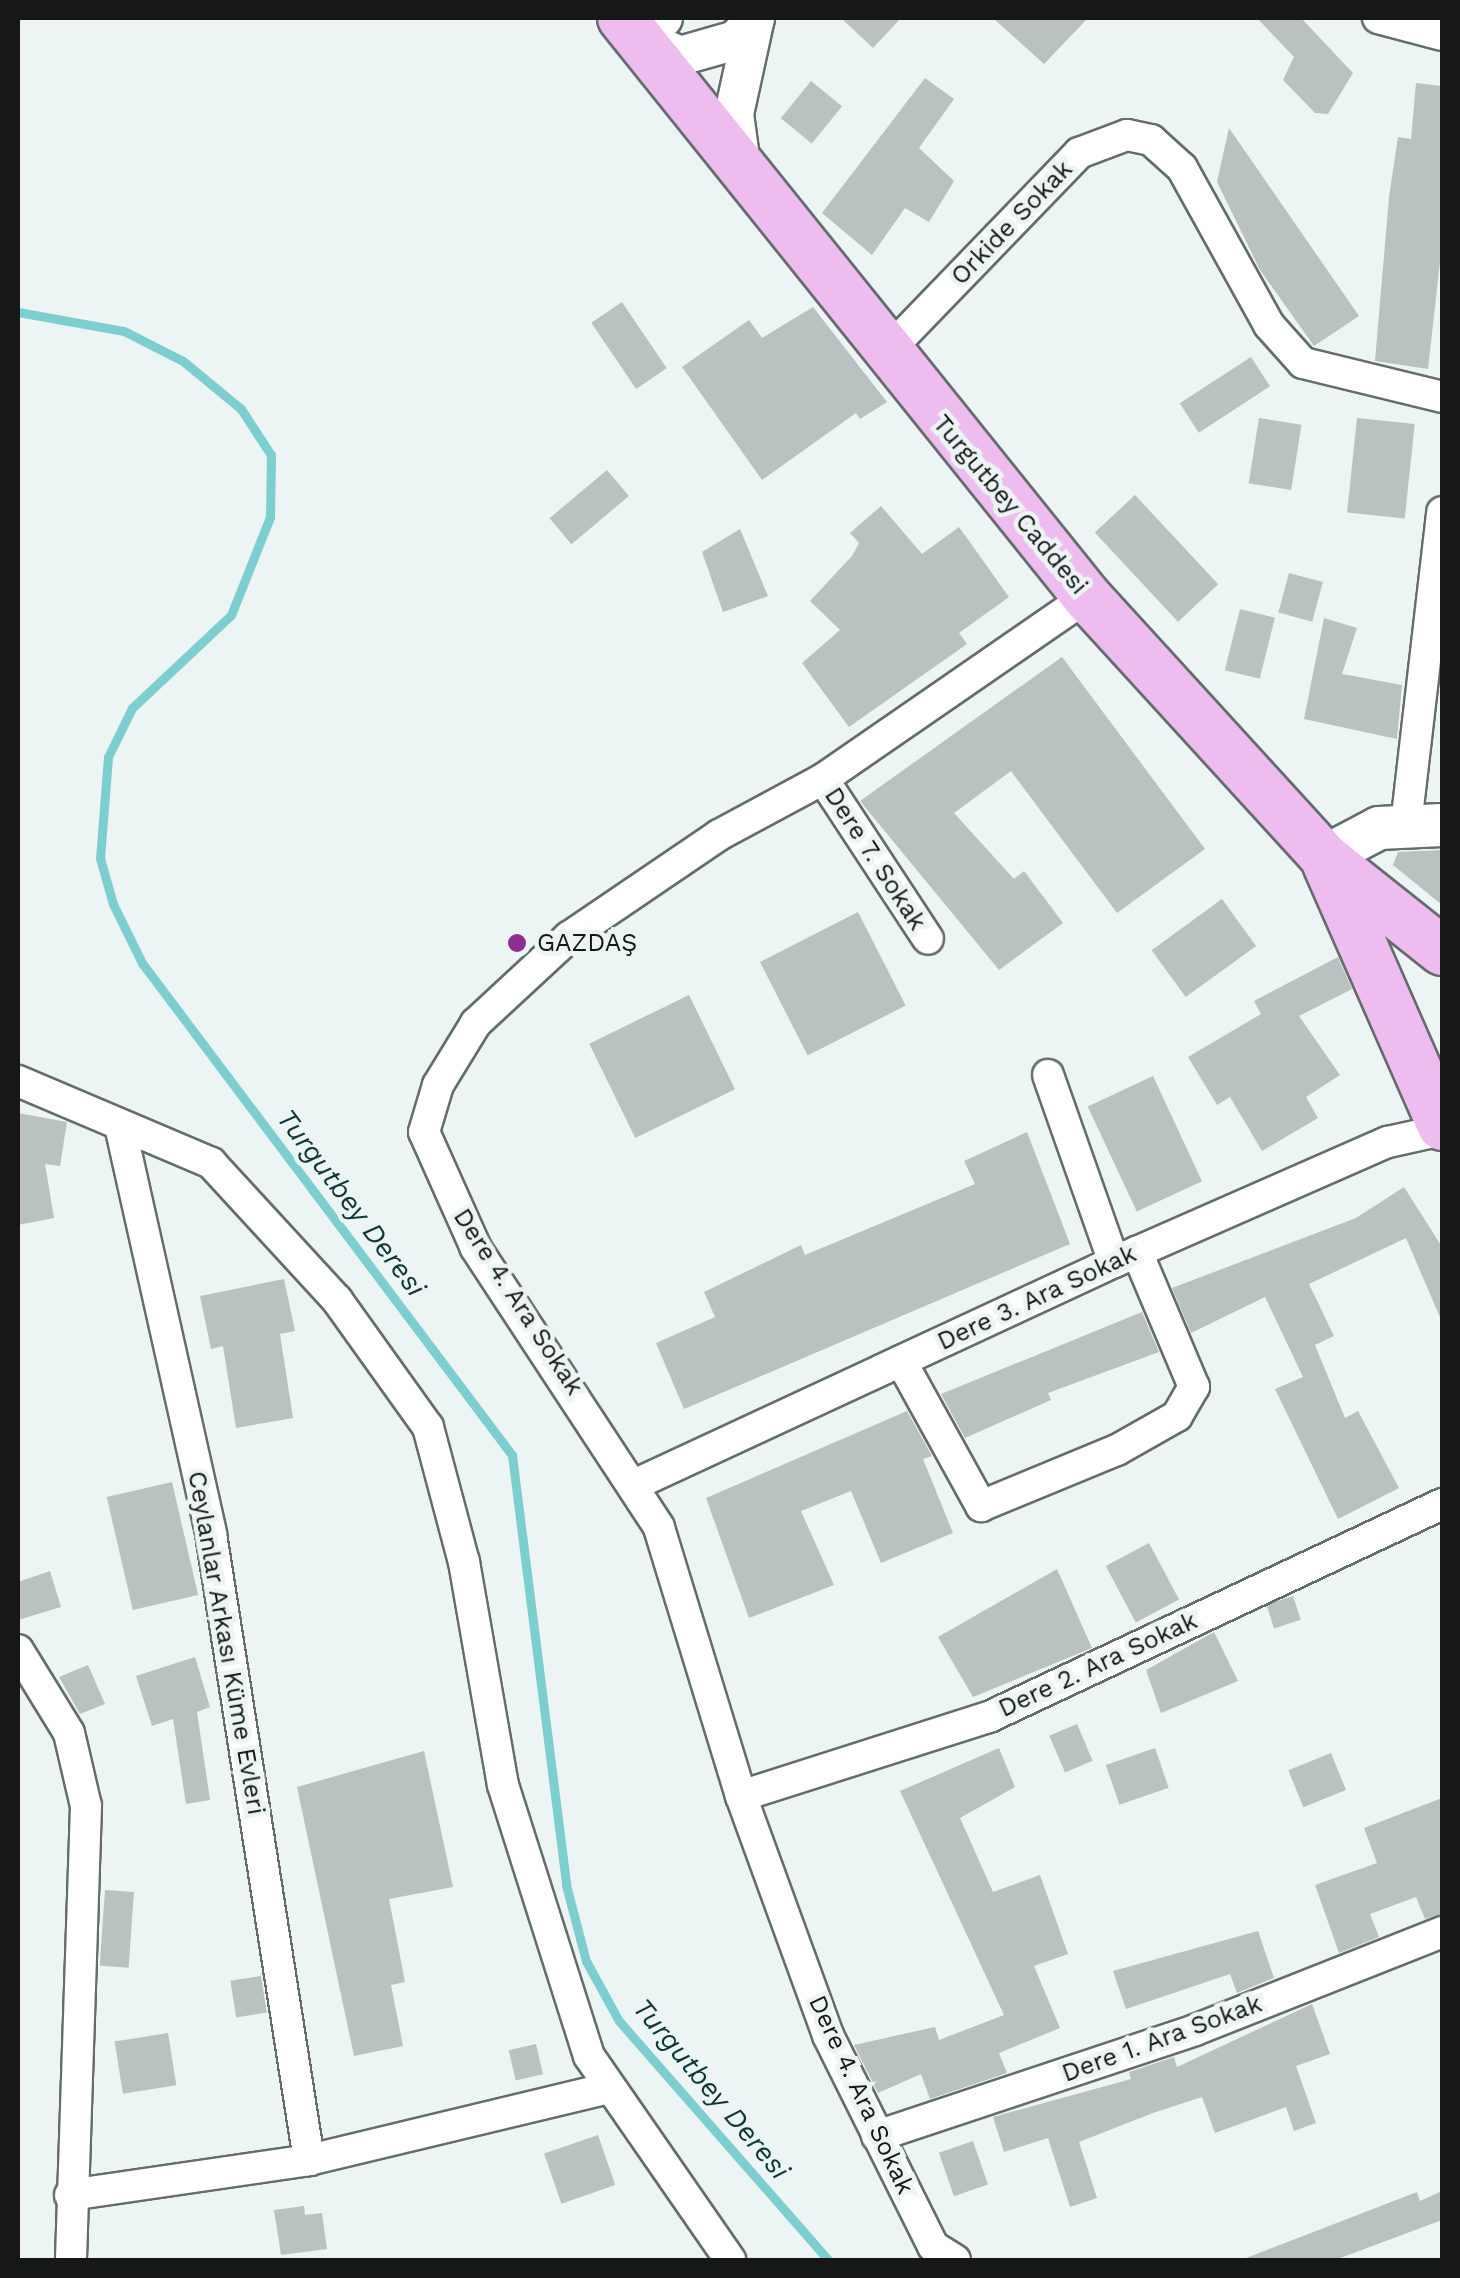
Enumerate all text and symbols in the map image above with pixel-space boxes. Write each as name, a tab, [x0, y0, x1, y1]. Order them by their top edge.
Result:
street label: Orkide Sokak	[945, 154, 1079, 292]
street label: Turgutbey Caddesi	[926, 409, 1094, 601]
street label: Dere 7. Sokak	[817, 782, 933, 936]
place label: GAZDAŞ	[537, 928, 637, 958]
marker: GAZDAŞ	[506, 932, 528, 954]
water label: Turgutbey Deresi	[269, 1102, 433, 1304]
street label: Dere 4. Ara Sokak	[446, 1203, 590, 1401]
street label: Dere 3. Ara Sokak	[932, 1238, 1142, 1358]
street label: Ceylanlar Arkası Küme Evleri	[181, 1468, 271, 1818]
street label: Dere 2. Ara Sokak	[993, 1605, 1203, 1725]
street label: Dere 1. Ara Sokak	[1057, 1989, 1267, 2089]
street label: Dere 4. Ara Sokak	[801, 1990, 921, 2200]
water label: Turgutbey Deresi	[625, 1991, 797, 2187]

